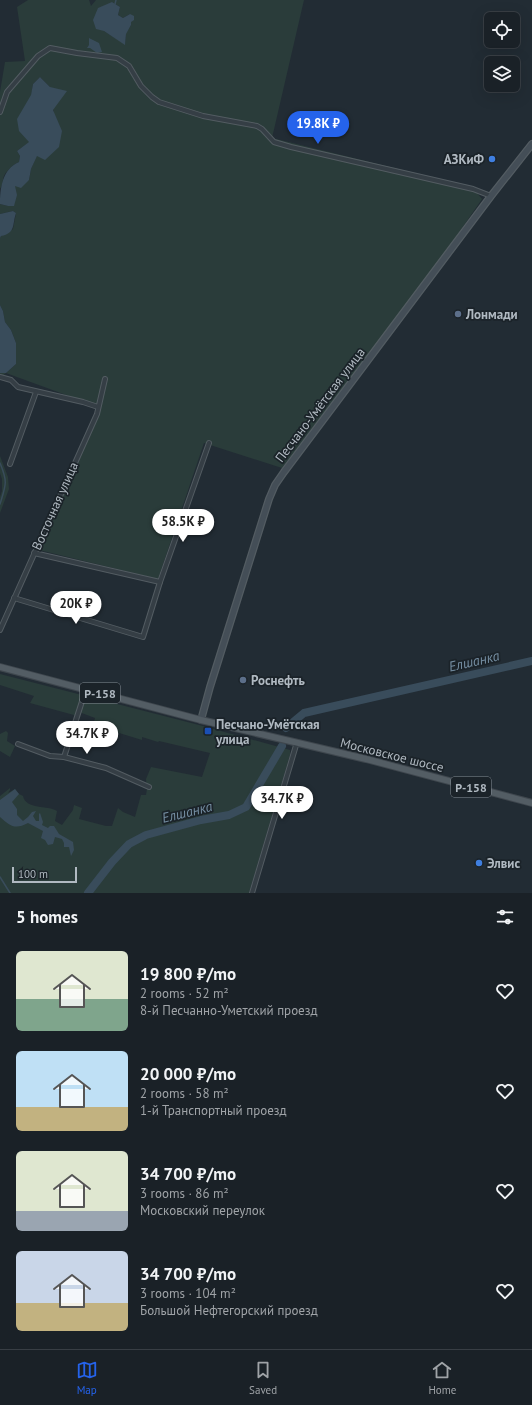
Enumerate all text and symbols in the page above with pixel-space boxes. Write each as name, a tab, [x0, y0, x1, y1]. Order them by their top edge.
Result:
map controls	[484, 12, 520, 92]
button: locate	[484, 12, 520, 48]
button: layers	[484, 56, 520, 92]
pin: 19.8K ₽	[281, 111, 355, 145]
text: 19.8K ₽	[296, 115, 340, 132]
place label: АЗКиФ	[444, 151, 485, 168]
marker: АЗКиФ	[487, 154, 497, 164]
place label: Лонмади	[465, 306, 518, 323]
marker: Лонмади	[453, 309, 463, 319]
street label: Песчано-Умётская улица	[271, 344, 369, 466]
street label: Восточная улица	[28, 459, 82, 553]
pin: 58.5K ₽	[146, 509, 220, 543]
text: 58.5K ₽	[161, 513, 205, 530]
pin: 20K ₽	[48, 591, 104, 625]
text: 20K ₽	[59, 595, 93, 612]
water label: Елшанка	[447, 646, 501, 676]
place label: Роснефть	[251, 672, 306, 689]
marker: Роснефть	[238, 675, 248, 685]
road number: Р-158	[80, 683, 120, 703]
place label: Песчано-Умётская улица	[215, 716, 320, 748]
pin: 34.7K ₽	[50, 721, 124, 755]
text: 34.7K ₽	[65, 725, 109, 742]
marker: Песчано-Умётская улица	[203, 726, 213, 736]
street label: Московское шоссе	[339, 734, 445, 776]
road number: Р-158	[451, 777, 491, 797]
pin: 34.7K ₽	[245, 786, 319, 820]
text: 34.7K ₽	[260, 790, 304, 807]
water label: Елшанка	[160, 797, 214, 827]
place label: Элвис	[487, 855, 520, 872]
marker: Элвис	[474, 858, 484, 868]
scale bar	[12, 865, 77, 884]
text: 100 m	[18, 867, 48, 881]
text: 5 homes	[16, 906, 78, 928]
icon: filters	[494, 906, 516, 928]
text: 19 800 ₽/mo	[140, 963, 236, 985]
icon: home	[48, 967, 96, 1015]
icon: heart	[494, 980, 516, 1002]
text: 2 rooms · 52 m²	[140, 985, 229, 1002]
text: 8-й Песчанно-Уметский проезд	[140, 1002, 317, 1019]
text: 20 000 ₽/mo	[140, 1063, 236, 1085]
icon: home	[48, 1067, 96, 1115]
icon: heart	[494, 1080, 516, 1102]
text: 2 rooms · 58 m²	[140, 1085, 229, 1102]
text: 1-й Транспортный проезд	[140, 1102, 287, 1119]
text: 34 700 ₽/mo	[140, 1163, 236, 1185]
icon: home	[48, 1167, 96, 1215]
icon: heart	[494, 1180, 516, 1202]
text: 3 rooms · 86 m²	[140, 1185, 229, 1202]
text: Московский переулок	[140, 1202, 265, 1219]
text: 34 700 ₽/mo	[140, 1263, 236, 1285]
icon: home	[48, 1267, 96, 1315]
icon: heart	[494, 1280, 516, 1302]
text: 3 rooms · 104 m²	[140, 1285, 236, 1302]
text: Большой Нефтегорский проезд	[140, 1302, 318, 1319]
tab: Map	[76, 1359, 98, 1397]
tab: Saved	[249, 1359, 277, 1397]
tab: Home	[428, 1359, 456, 1397]

